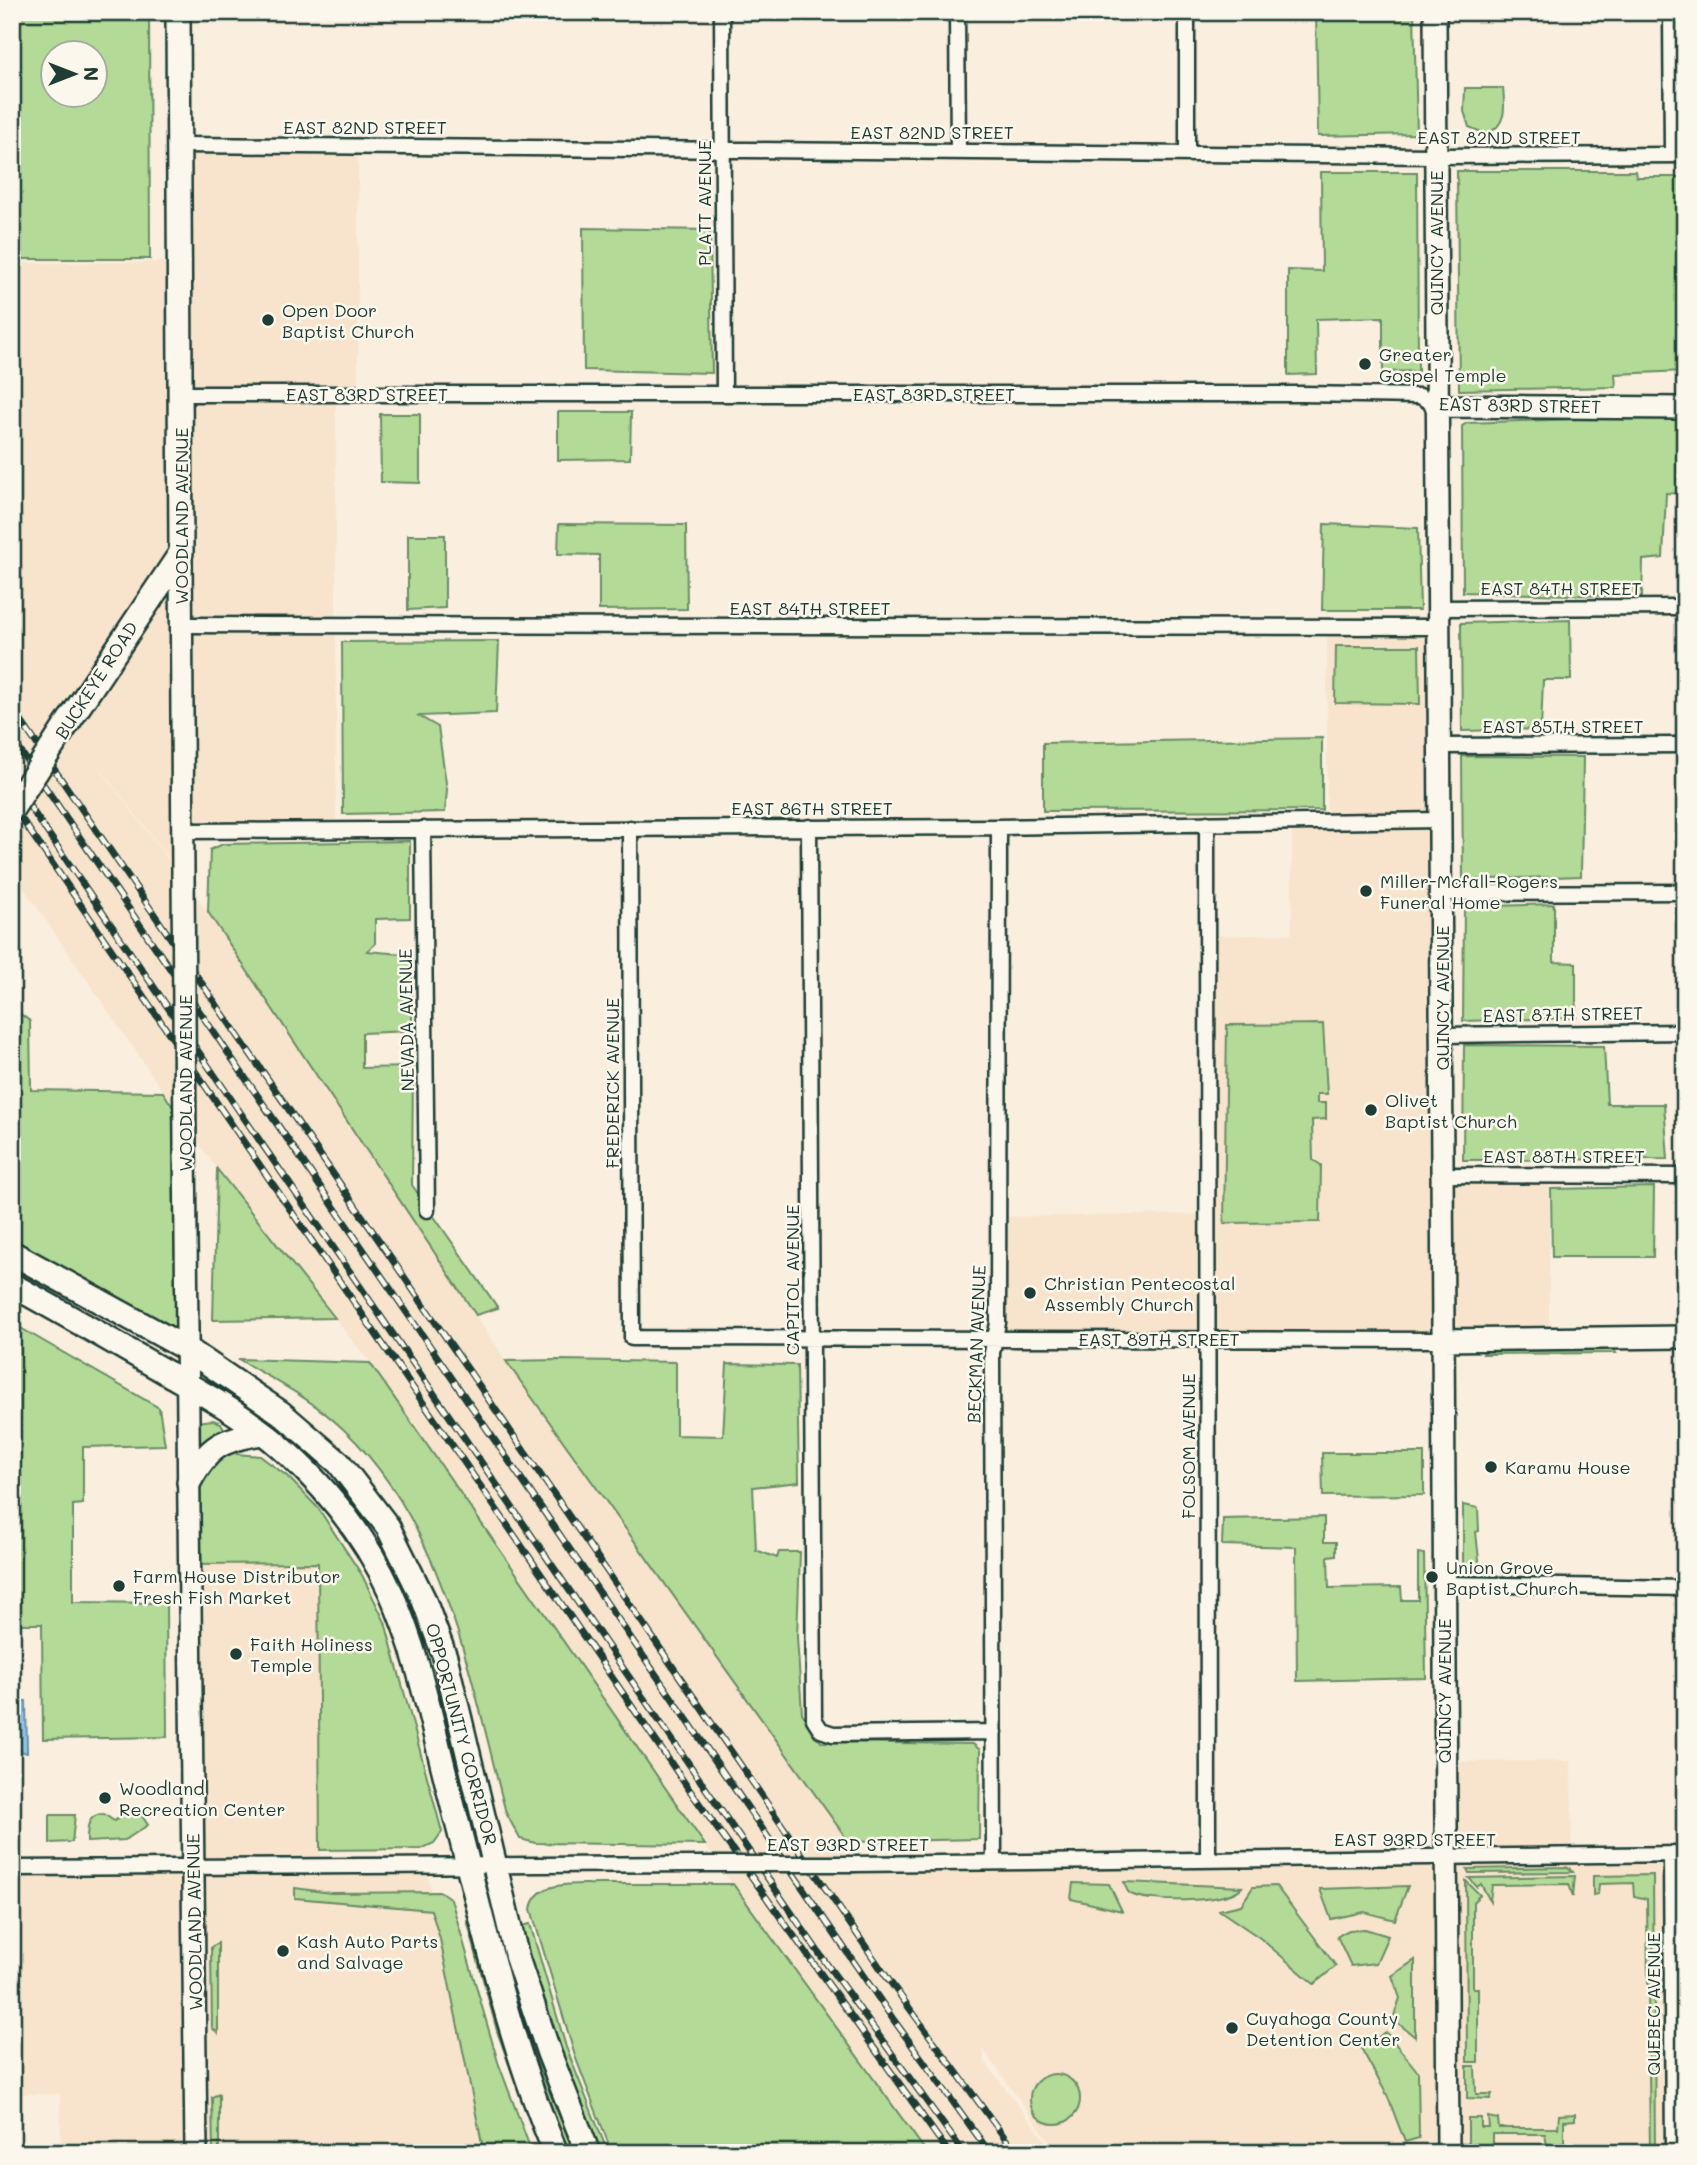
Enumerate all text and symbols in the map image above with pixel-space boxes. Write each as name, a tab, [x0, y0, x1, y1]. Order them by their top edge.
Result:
north arrow	[38, 38, 108, 108]
text: N	[79, 67, 104, 81]
street label: EAST 82ND STREET	[283, 115, 447, 139]
street label: EAST 82ND STREET	[850, 120, 1014, 144]
street label: EAST 82ND STREET	[1417, 125, 1581, 149]
street label: PLATT AVENUE	[692, 140, 716, 266]
street label: QUINCY AVENUE	[1424, 171, 1448, 315]
place label: Open Door Baptist Church	[282, 298, 414, 343]
marker: Open Door Baptist Church	[260, 312, 276, 328]
place label: Greater Gospel Temple	[1379, 342, 1507, 387]
marker: Greater Gospel Temple	[1357, 356, 1373, 372]
street label: EAST 83RD STREET	[286, 382, 448, 406]
street label: EAST 83RD STREET	[853, 382, 1015, 406]
street label: EAST 83RD STREET	[1439, 392, 1601, 418]
street label: WOODLAND AVENUE	[169, 427, 193, 605]
street label: EAST 84TH STREET	[1480, 576, 1642, 600]
street label: EAST 84TH STREET	[729, 596, 891, 620]
street label: BUCKEYE ROAD	[49, 617, 143, 743]
street label: EAST 85TH STREET	[1482, 714, 1644, 738]
street label: EAST 86TH STREET	[731, 796, 893, 820]
place label: Miller-Mcfall-Rogers Funeral Home	[1380, 869, 1558, 914]
marker: Miller-Mcfall-Rogers Funeral Home	[1358, 883, 1374, 899]
street label: QUINCY AVENUE	[1430, 926, 1454, 1070]
street label: NEVADA AVENUE	[393, 948, 419, 1092]
street label: WOODLAND AVENUE	[173, 994, 197, 1172]
street label: FREDERICK AVENUE	[600, 998, 624, 1168]
street label: EAST 87TH STREET	[1483, 1001, 1643, 1027]
place label: Olivet Baptist Church	[1385, 1088, 1517, 1133]
marker: Olivet Baptist Church	[1363, 1102, 1379, 1118]
street label: EAST 88TH STREET	[1483, 1144, 1645, 1168]
street label: CAPITOL AVENUE	[780, 1205, 804, 1355]
street label: BECKMAN AVENUE	[961, 1264, 991, 1424]
place label: Christian Pentecostal Assembly Church	[1044, 1271, 1236, 1316]
marker: Christian Pentecostal Assembly Church	[1022, 1285, 1038, 1301]
street label: EAST 89TH STREET	[1078, 1327, 1240, 1351]
street label: FOLSOM AVENUE	[1176, 1373, 1200, 1519]
place label: Karamu House	[1505, 1455, 1631, 1479]
marker: Karamu House	[1483, 1459, 1499, 1475]
place label: Union Grove Baptist Church	[1446, 1555, 1578, 1600]
place label: Farm House Distributor Fresh Fish Market	[133, 1564, 340, 1609]
marker: Union Grove Baptist Church	[1424, 1569, 1440, 1585]
marker: Farm House Distributor Fresh Fish Market	[111, 1578, 127, 1594]
street label: QUINCY AVENUE	[1432, 1619, 1456, 1763]
street label: OPPORTUNITY CORRIDOR	[421, 1620, 503, 1848]
place label: Faith Holiness Temple	[250, 1632, 373, 1677]
marker: Faith Holiness Temple	[228, 1646, 244, 1662]
place label: Woodland Recreation Center	[119, 1776, 286, 1821]
marker: Woodland Recreation Center	[97, 1790, 113, 1806]
street label: EAST 93RD STREET	[1334, 1827, 1496, 1851]
street label: EAST 93RD STREET	[767, 1832, 929, 1856]
street label: WOODLAND AVENUE	[180, 1833, 208, 2011]
place label: Kash Auto Parts and Salvage	[297, 1929, 438, 1974]
street label: QUEBEC AVENUE	[1641, 1932, 1665, 2076]
marker: Kash Auto Parts and Salvage	[275, 1943, 291, 1959]
place label: Cuyahoga County Detention Center	[1246, 2006, 1400, 2051]
marker: Cuyahoga County Detention Center	[1224, 2020, 1240, 2036]

